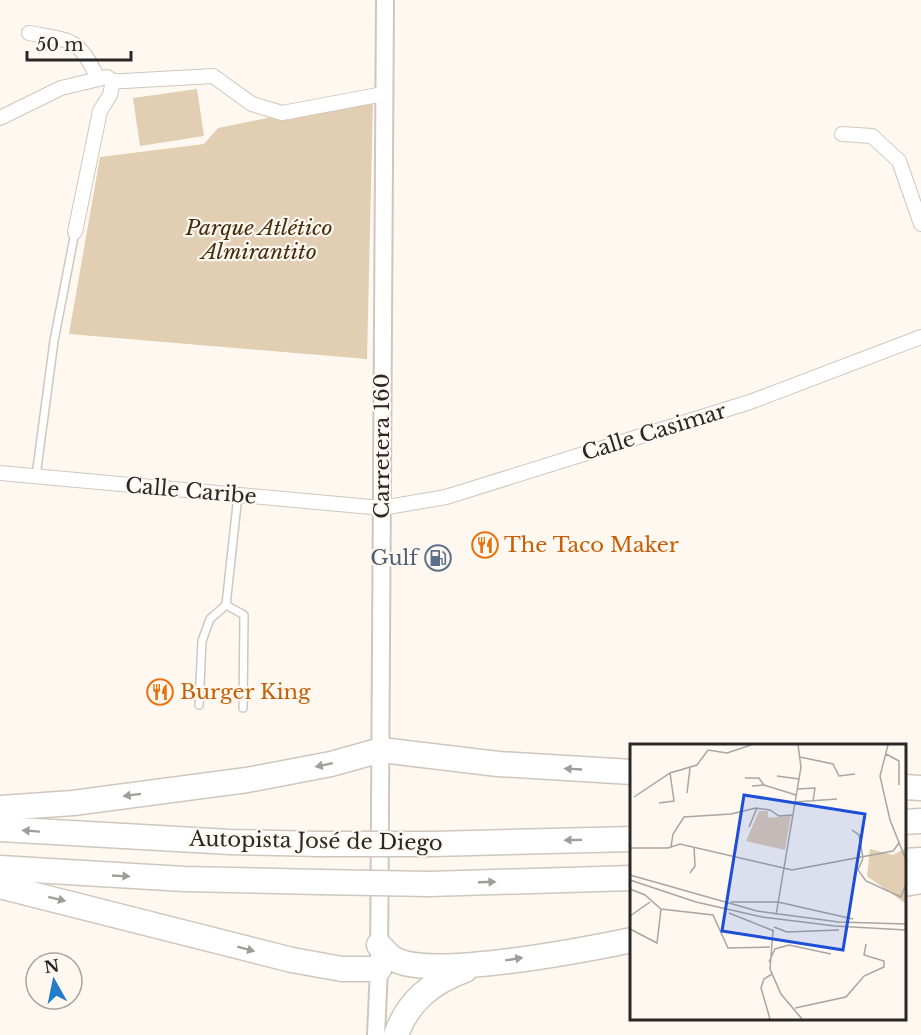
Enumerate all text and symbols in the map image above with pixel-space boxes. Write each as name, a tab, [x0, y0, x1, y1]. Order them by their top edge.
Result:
scale bar	[27, 24, 130, 62]
text: 50 m	[36, 34, 84, 56]
park label: Parque Atlético Almirantito	[185, 215, 332, 265]
street label: Carretera 160	[369, 373, 395, 519]
street label: Calle Casimar	[579, 398, 729, 466]
street label: Calle Caribe	[124, 472, 258, 510]
restaurant icon: The Taco Maker	[470, 530, 500, 560]
place label: The Taco Maker	[504, 532, 679, 558]
fuel station icon: Gulf	[423, 543, 453, 573]
place label: Gulf	[370, 545, 420, 571]
restaurant icon: Burger King	[145, 677, 175, 707]
place label: Burger King	[180, 679, 311, 705]
inset map	[630, 744, 906, 1020]
one-way arrow	[314, 761, 333, 770]
one-way arrow	[564, 764, 583, 773]
one-way arrow	[122, 791, 141, 800]
street label: Autopista José de Diego	[188, 826, 443, 856]
one-way arrow	[21, 827, 40, 836]
one-way arrow	[564, 836, 583, 845]
one-way arrow	[112, 871, 131, 880]
one-way arrow	[478, 877, 497, 887]
one-way arrow	[48, 895, 66, 905]
one-way arrow	[236, 944, 255, 954]
north arrow	[24, 951, 84, 1011]
one-way arrow	[505, 954, 524, 963]
text: N	[43, 955, 61, 977]

